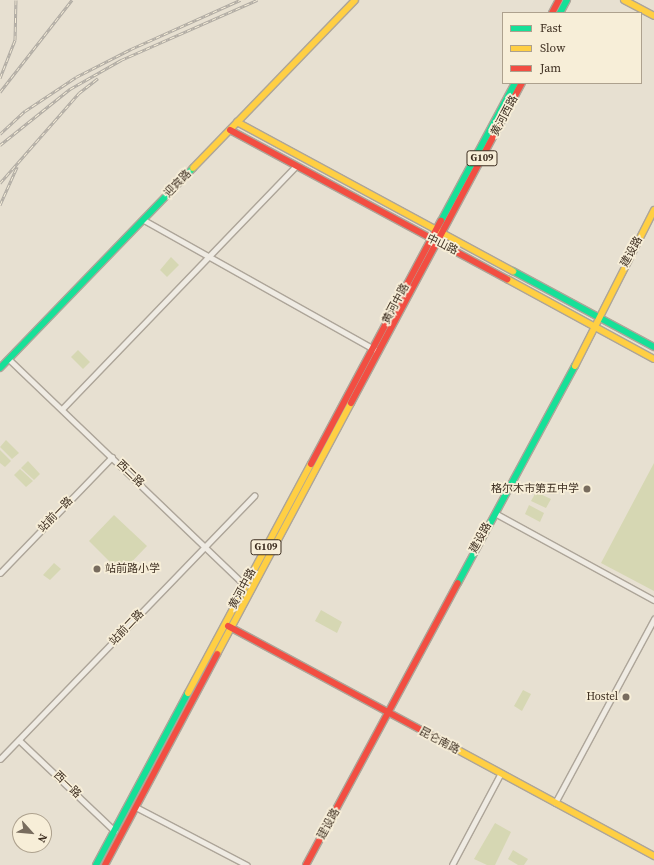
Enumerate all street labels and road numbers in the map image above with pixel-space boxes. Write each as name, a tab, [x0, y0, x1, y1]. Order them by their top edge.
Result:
street label: 黄河西路	[489, 93, 521, 139]
road number: G109	[466, 150, 498, 166]
street label: 迎宾路	[162, 168, 194, 200]
street label: 中山路	[424, 232, 460, 258]
street label: 建设路	[618, 234, 646, 270]
street label: 黄河中路	[380, 281, 412, 327]
street label: 西二路	[114, 458, 146, 490]
street label: 站前一路	[36, 495, 76, 535]
street label: 建设路	[467, 520, 495, 556]
road number: G109	[250, 539, 282, 555]
street label: 黄河中路	[227, 566, 259, 612]
street label: 站前二路	[107, 608, 147, 648]
street label: 昆仑南路	[416, 725, 462, 757]
street label: 西一路	[51, 769, 83, 801]
street label: 建设路	[315, 806, 343, 842]

